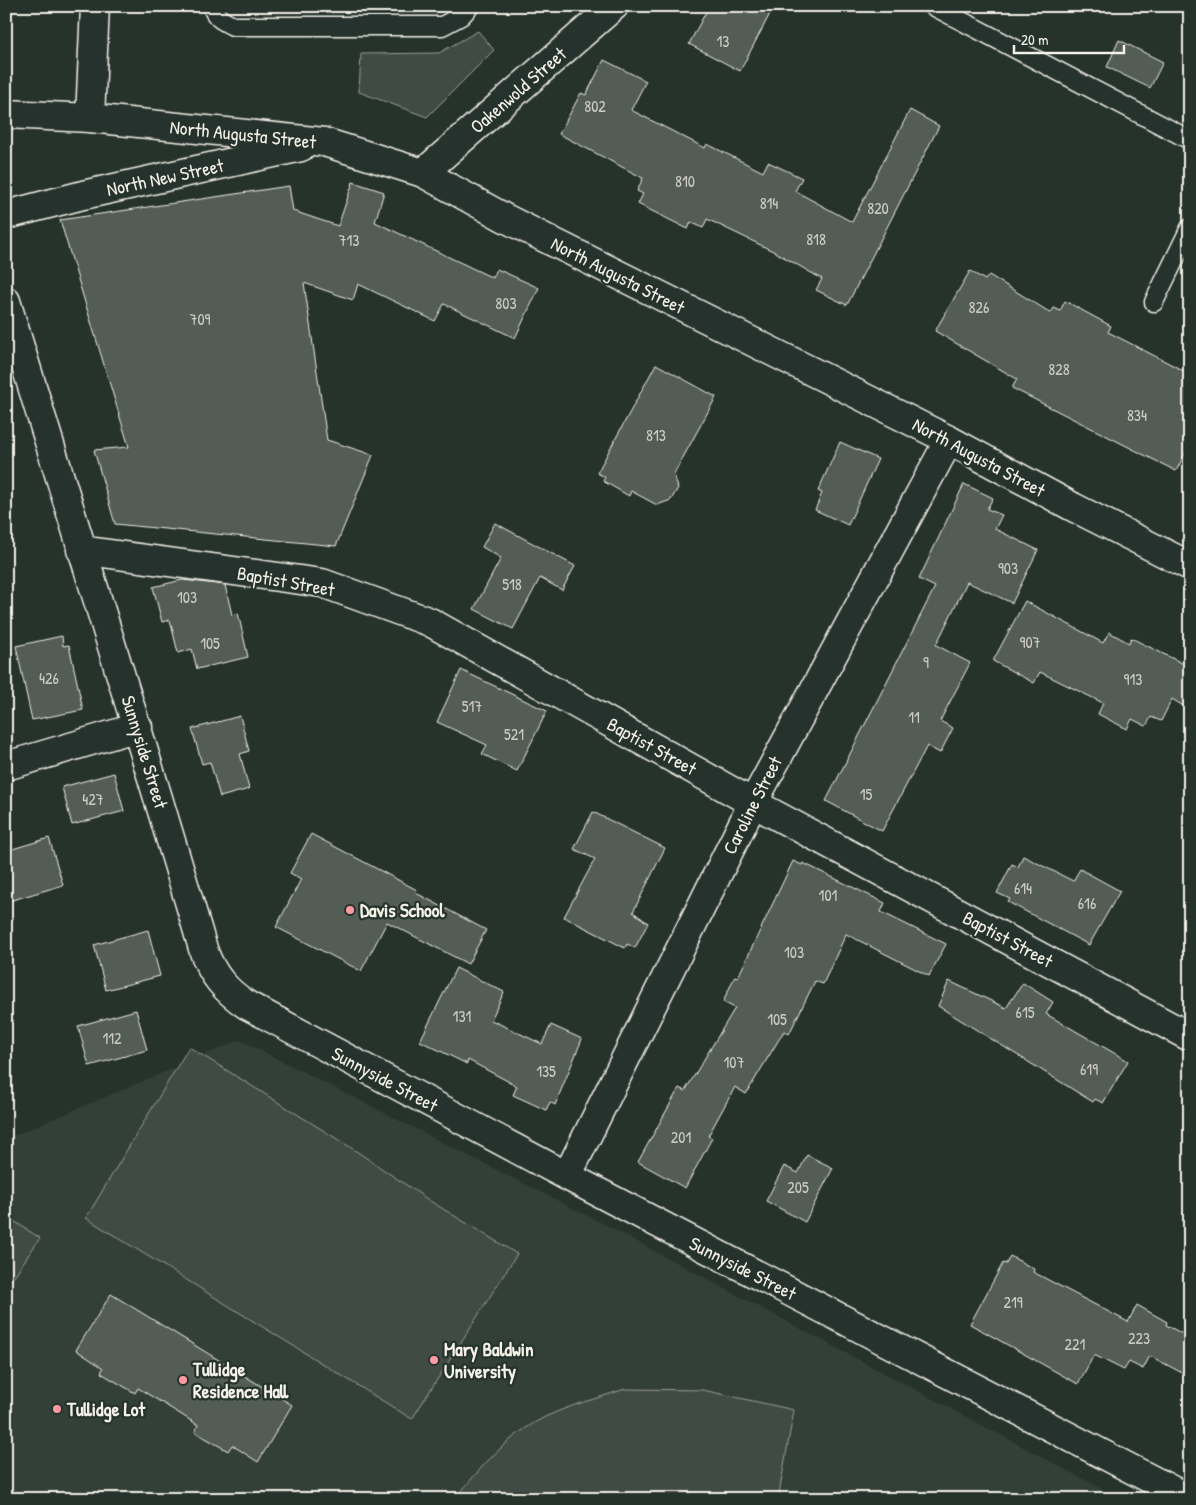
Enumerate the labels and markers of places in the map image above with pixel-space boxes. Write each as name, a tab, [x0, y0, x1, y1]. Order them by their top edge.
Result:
place label: Davis School	[360, 897, 445, 923]
marker: Davis School	[344, 904, 356, 916]
place label: Mary Baldwin University	[444, 1336, 534, 1385]
marker: Mary Baldwin University	[428, 1354, 440, 1366]
place label: Tullidge Residence Hall	[192, 1356, 289, 1404]
marker: Tullidge Residence Hall	[177, 1374, 189, 1386]
place label: Tullidge Lot	[66, 1396, 146, 1423]
marker: Tullidge Lot	[51, 1403, 63, 1415]

